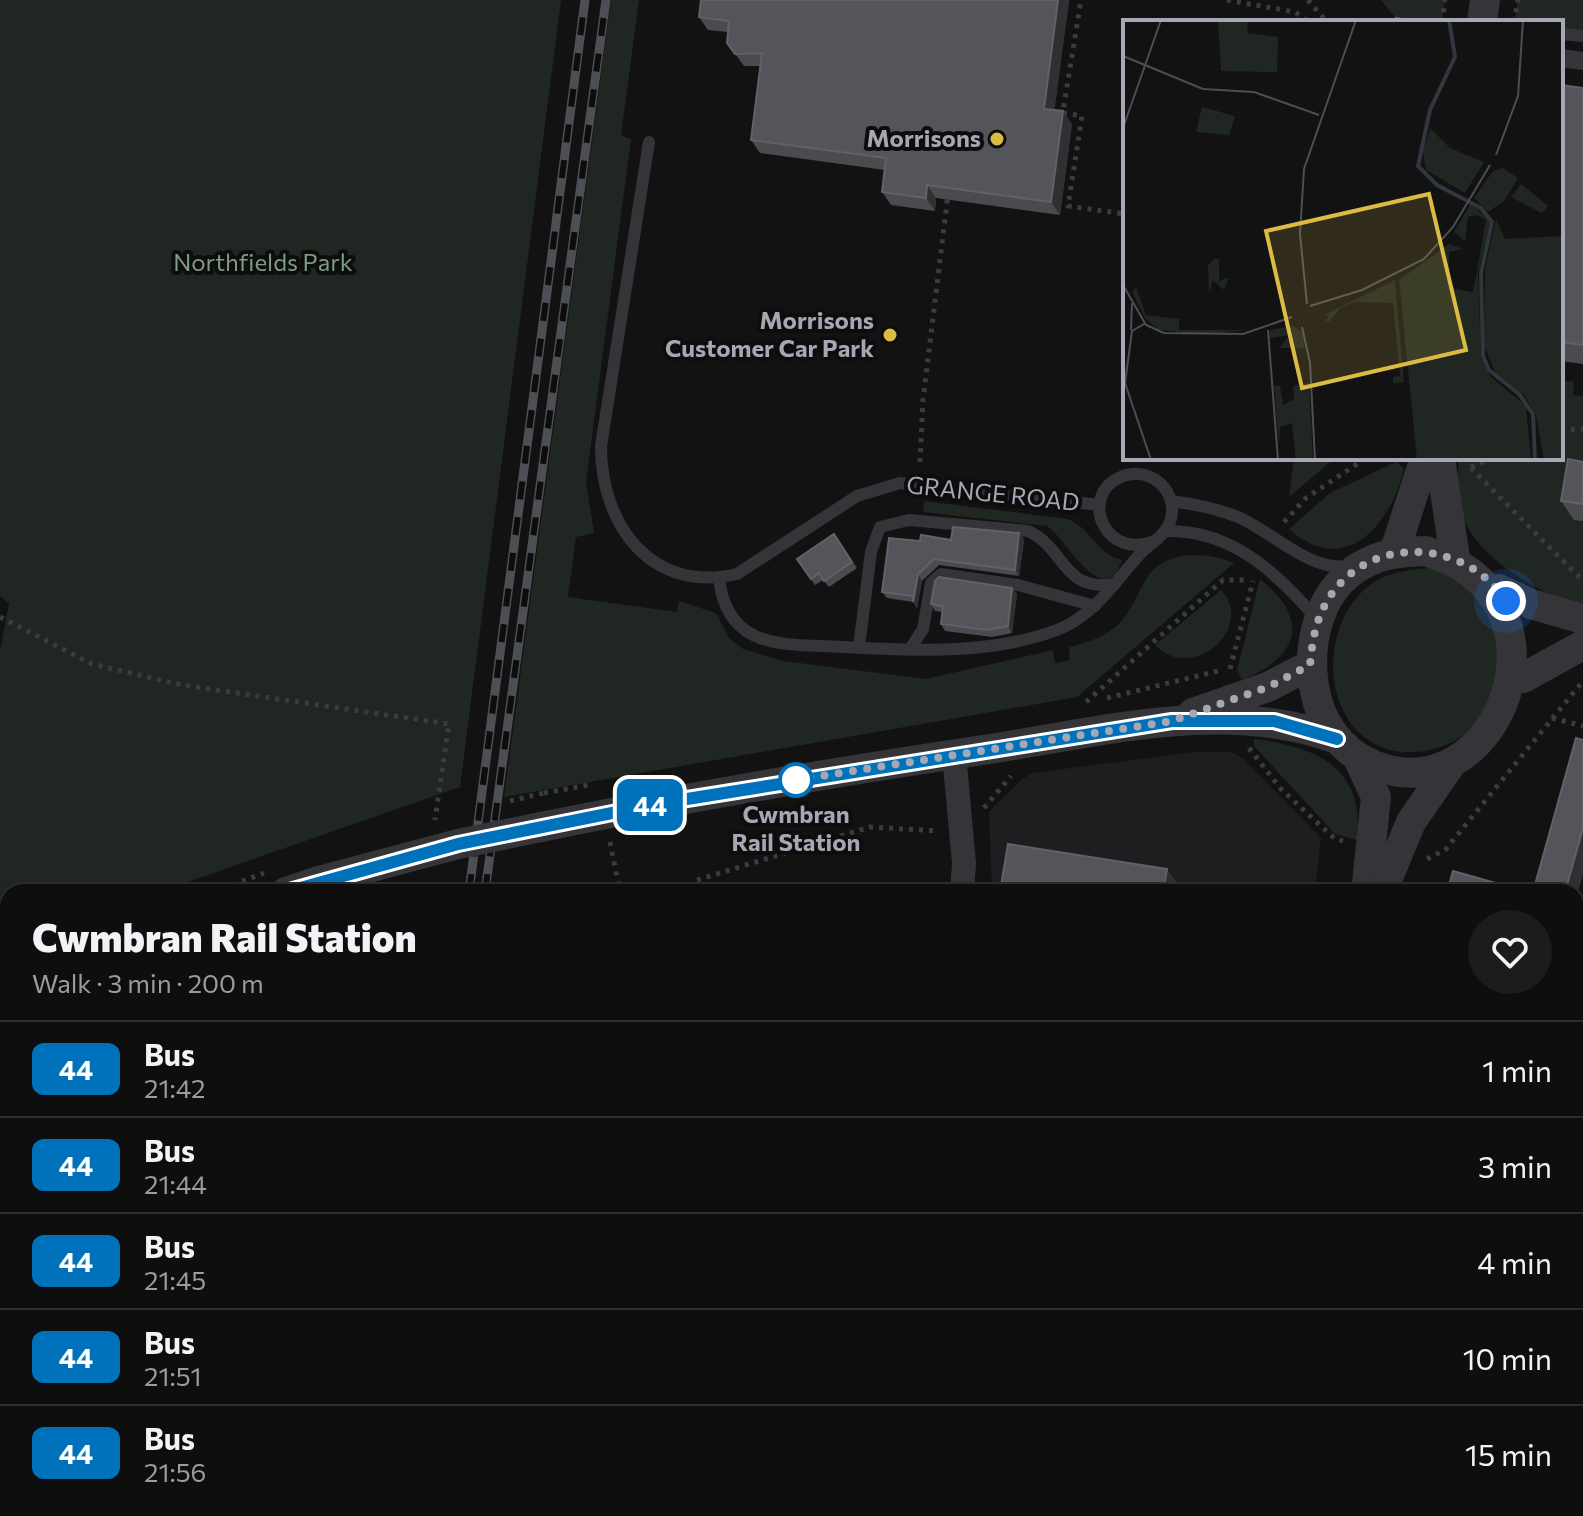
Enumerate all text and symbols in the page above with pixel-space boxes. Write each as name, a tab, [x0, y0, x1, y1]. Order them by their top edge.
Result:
inset map	[1123, 20, 1563, 460]
place label: Morrisons	[867, 123, 981, 152]
marker: Morrisons	[988, 130, 1006, 148]
park label: Northfields Park	[173, 247, 353, 276]
place label: Morrisons Customer Car Park	[665, 305, 874, 362]
marker: Morrisons Customer Car Park	[881, 326, 899, 344]
street label: GRANGE ROAD	[905, 469, 1081, 516]
your location	[1486, 581, 1526, 621]
marker: Cwmbran Rail Station	[779, 763, 813, 797]
line badge: 44	[614, 779, 686, 831]
text: 44	[633, 788, 667, 822]
place label: Cwmbran Rail Station	[732, 799, 860, 856]
button: heart	[1468, 910, 1552, 994]
text: Cwmbran Rail Station	[32, 913, 417, 960]
text: Walk · 3 min · 200 m	[32, 967, 264, 998]
text: Bus	[144, 1035, 195, 1072]
text: 1 min	[1482, 1051, 1552, 1088]
text: 44	[59, 1052, 93, 1086]
text: 21:42	[144, 1072, 205, 1103]
text: Bus	[144, 1131, 195, 1168]
text: 3 min	[1478, 1147, 1552, 1184]
text: 44	[59, 1148, 93, 1182]
text: 21:44	[144, 1168, 207, 1199]
text: Bus	[144, 1227, 195, 1264]
text: 4 min	[1477, 1243, 1552, 1280]
text: 44	[59, 1244, 93, 1278]
text: 21:45	[144, 1264, 206, 1295]
text: Bus	[144, 1323, 195, 1360]
text: 10 min	[1463, 1339, 1552, 1376]
text: 44	[59, 1340, 93, 1374]
text: 21:51	[144, 1360, 202, 1391]
text: Bus	[144, 1419, 195, 1456]
text: 15 min	[1465, 1435, 1552, 1472]
text: 44	[59, 1436, 93, 1470]
text: 21:56	[144, 1456, 206, 1487]

